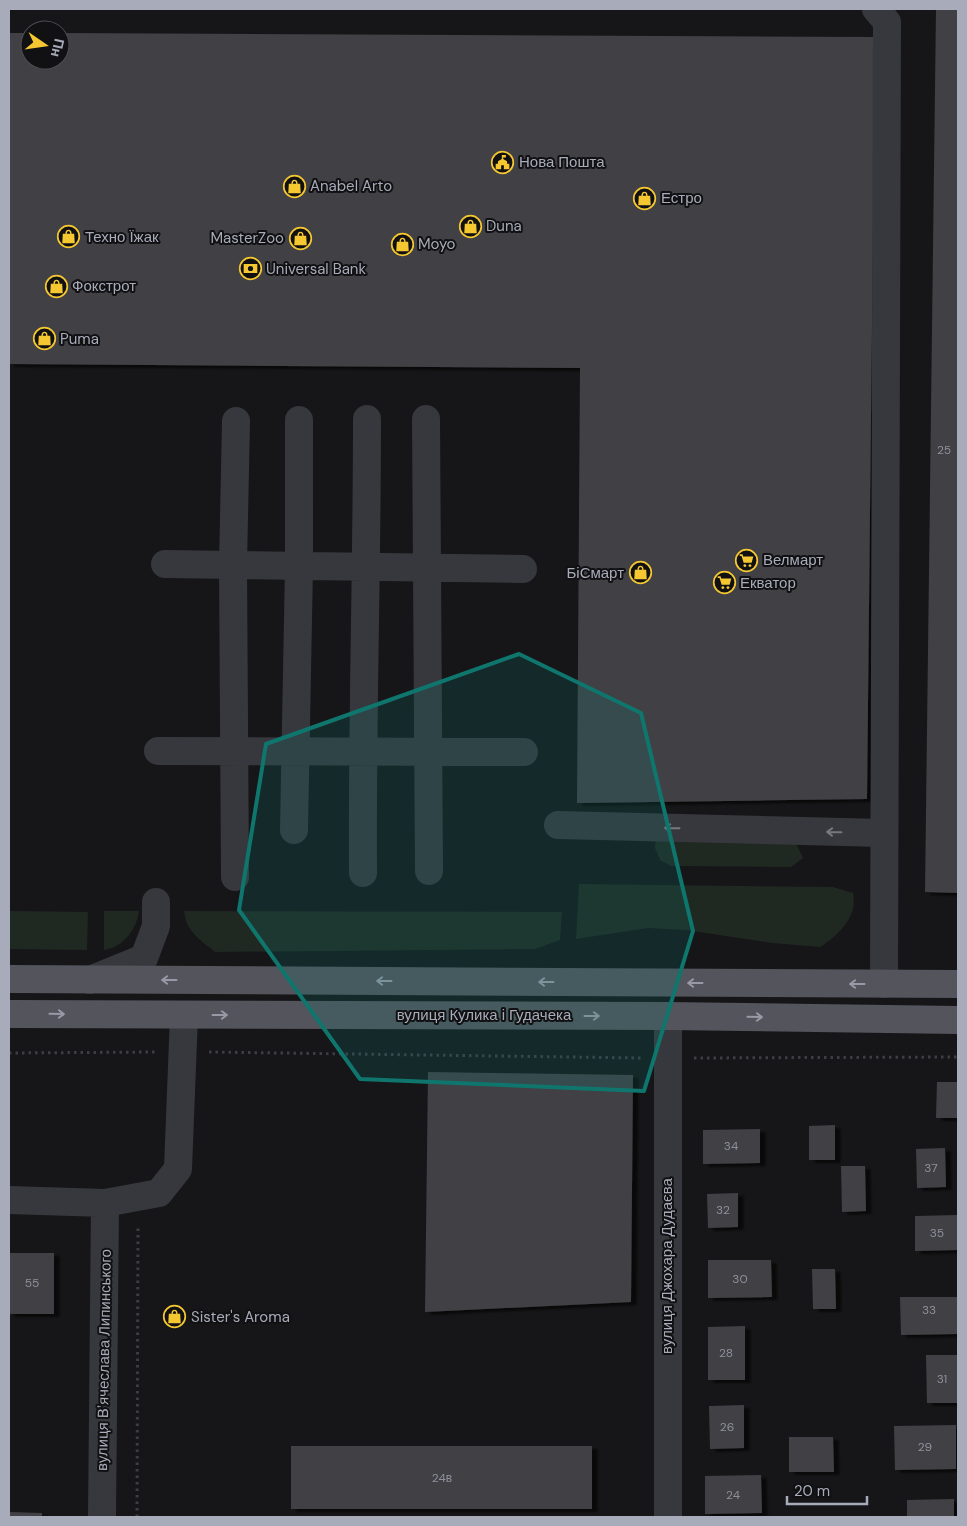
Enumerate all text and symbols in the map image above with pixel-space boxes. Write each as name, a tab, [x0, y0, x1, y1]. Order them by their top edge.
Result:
north arrow	[20, 20, 70, 70]
text: Пн	[47, 37, 69, 59]
public building icon: Нова Пошта	[491, 150, 515, 174]
place label: Нова Пошта	[519, 152, 605, 172]
shop icon: Anabel Arto	[282, 174, 306, 198]
place label: Anabel Arto	[310, 176, 392, 196]
shop icon: Естро	[633, 186, 657, 210]
place label: Естро	[661, 188, 702, 208]
shop icon: Duna	[458, 214, 482, 238]
place label: Duna	[486, 216, 522, 236]
shop icon: Техно Їжак	[57, 225, 81, 249]
shop icon: MasterZoo	[288, 226, 312, 250]
place label: Техно Їжак	[85, 227, 159, 247]
place label: MasterZoo	[210, 228, 284, 248]
shop icon: Moyo	[390, 232, 414, 256]
place label: Moyo	[418, 234, 456, 254]
bank icon: Universal Bank	[238, 257, 262, 281]
place label: Universal Bank	[266, 259, 366, 279]
shop icon: Фокстрот	[44, 274, 68, 298]
place label: Фокстрот	[72, 276, 136, 296]
shop icon: Puma	[32, 327, 56, 351]
place label: Puma	[60, 329, 99, 349]
house number: 25	[937, 442, 951, 458]
supermarket icon: Велмарт	[735, 548, 759, 572]
place label: Велмарт	[763, 550, 823, 570]
shop icon: БіСмарт	[628, 561, 652, 585]
place label: БіСмарт	[566, 563, 624, 583]
supermarket icon: Екватор	[712, 571, 736, 595]
place label: Екватор	[740, 573, 796, 593]
one-way arrow	[664, 823, 680, 833]
one-way arrow	[827, 827, 843, 837]
one-way arrow	[161, 975, 177, 985]
one-way arrow	[376, 976, 392, 986]
one-way arrow	[538, 977, 554, 987]
one-way arrow	[687, 978, 703, 988]
one-way arrow	[849, 979, 865, 988]
street label: вулиця Кулика і Гудачека	[397, 1005, 572, 1025]
one-way arrow	[49, 1010, 65, 1019]
one-way arrow	[212, 1010, 228, 1020]
one-way arrow	[584, 1011, 600, 1021]
one-way arrow	[746, 1012, 763, 1022]
house number: 34	[724, 1138, 738, 1154]
house number: 37	[924, 1160, 938, 1176]
street label: вулиця Джохара Дудаєва	[657, 1177, 677, 1354]
house number: 32	[716, 1202, 730, 1218]
house number: 35	[930, 1225, 944, 1241]
street label: вулиця Вʼячеслава Липинського	[92, 1249, 116, 1471]
house number: 30	[732, 1271, 748, 1287]
house number: 55	[25, 1275, 39, 1291]
house number: 33	[922, 1302, 936, 1318]
shop icon: Sister's Aroma	[163, 1305, 187, 1329]
place label: Sister's Aroma	[191, 1307, 290, 1327]
house number: 28	[719, 1345, 733, 1361]
house number: 31	[937, 1371, 947, 1387]
house number: 26	[720, 1419, 734, 1435]
house number: 29	[918, 1439, 932, 1455]
house number: 24в	[432, 1470, 452, 1486]
scale bar	[787, 1474, 867, 1506]
text: 20 m	[794, 1481, 830, 1501]
house number: 24	[726, 1487, 740, 1503]

